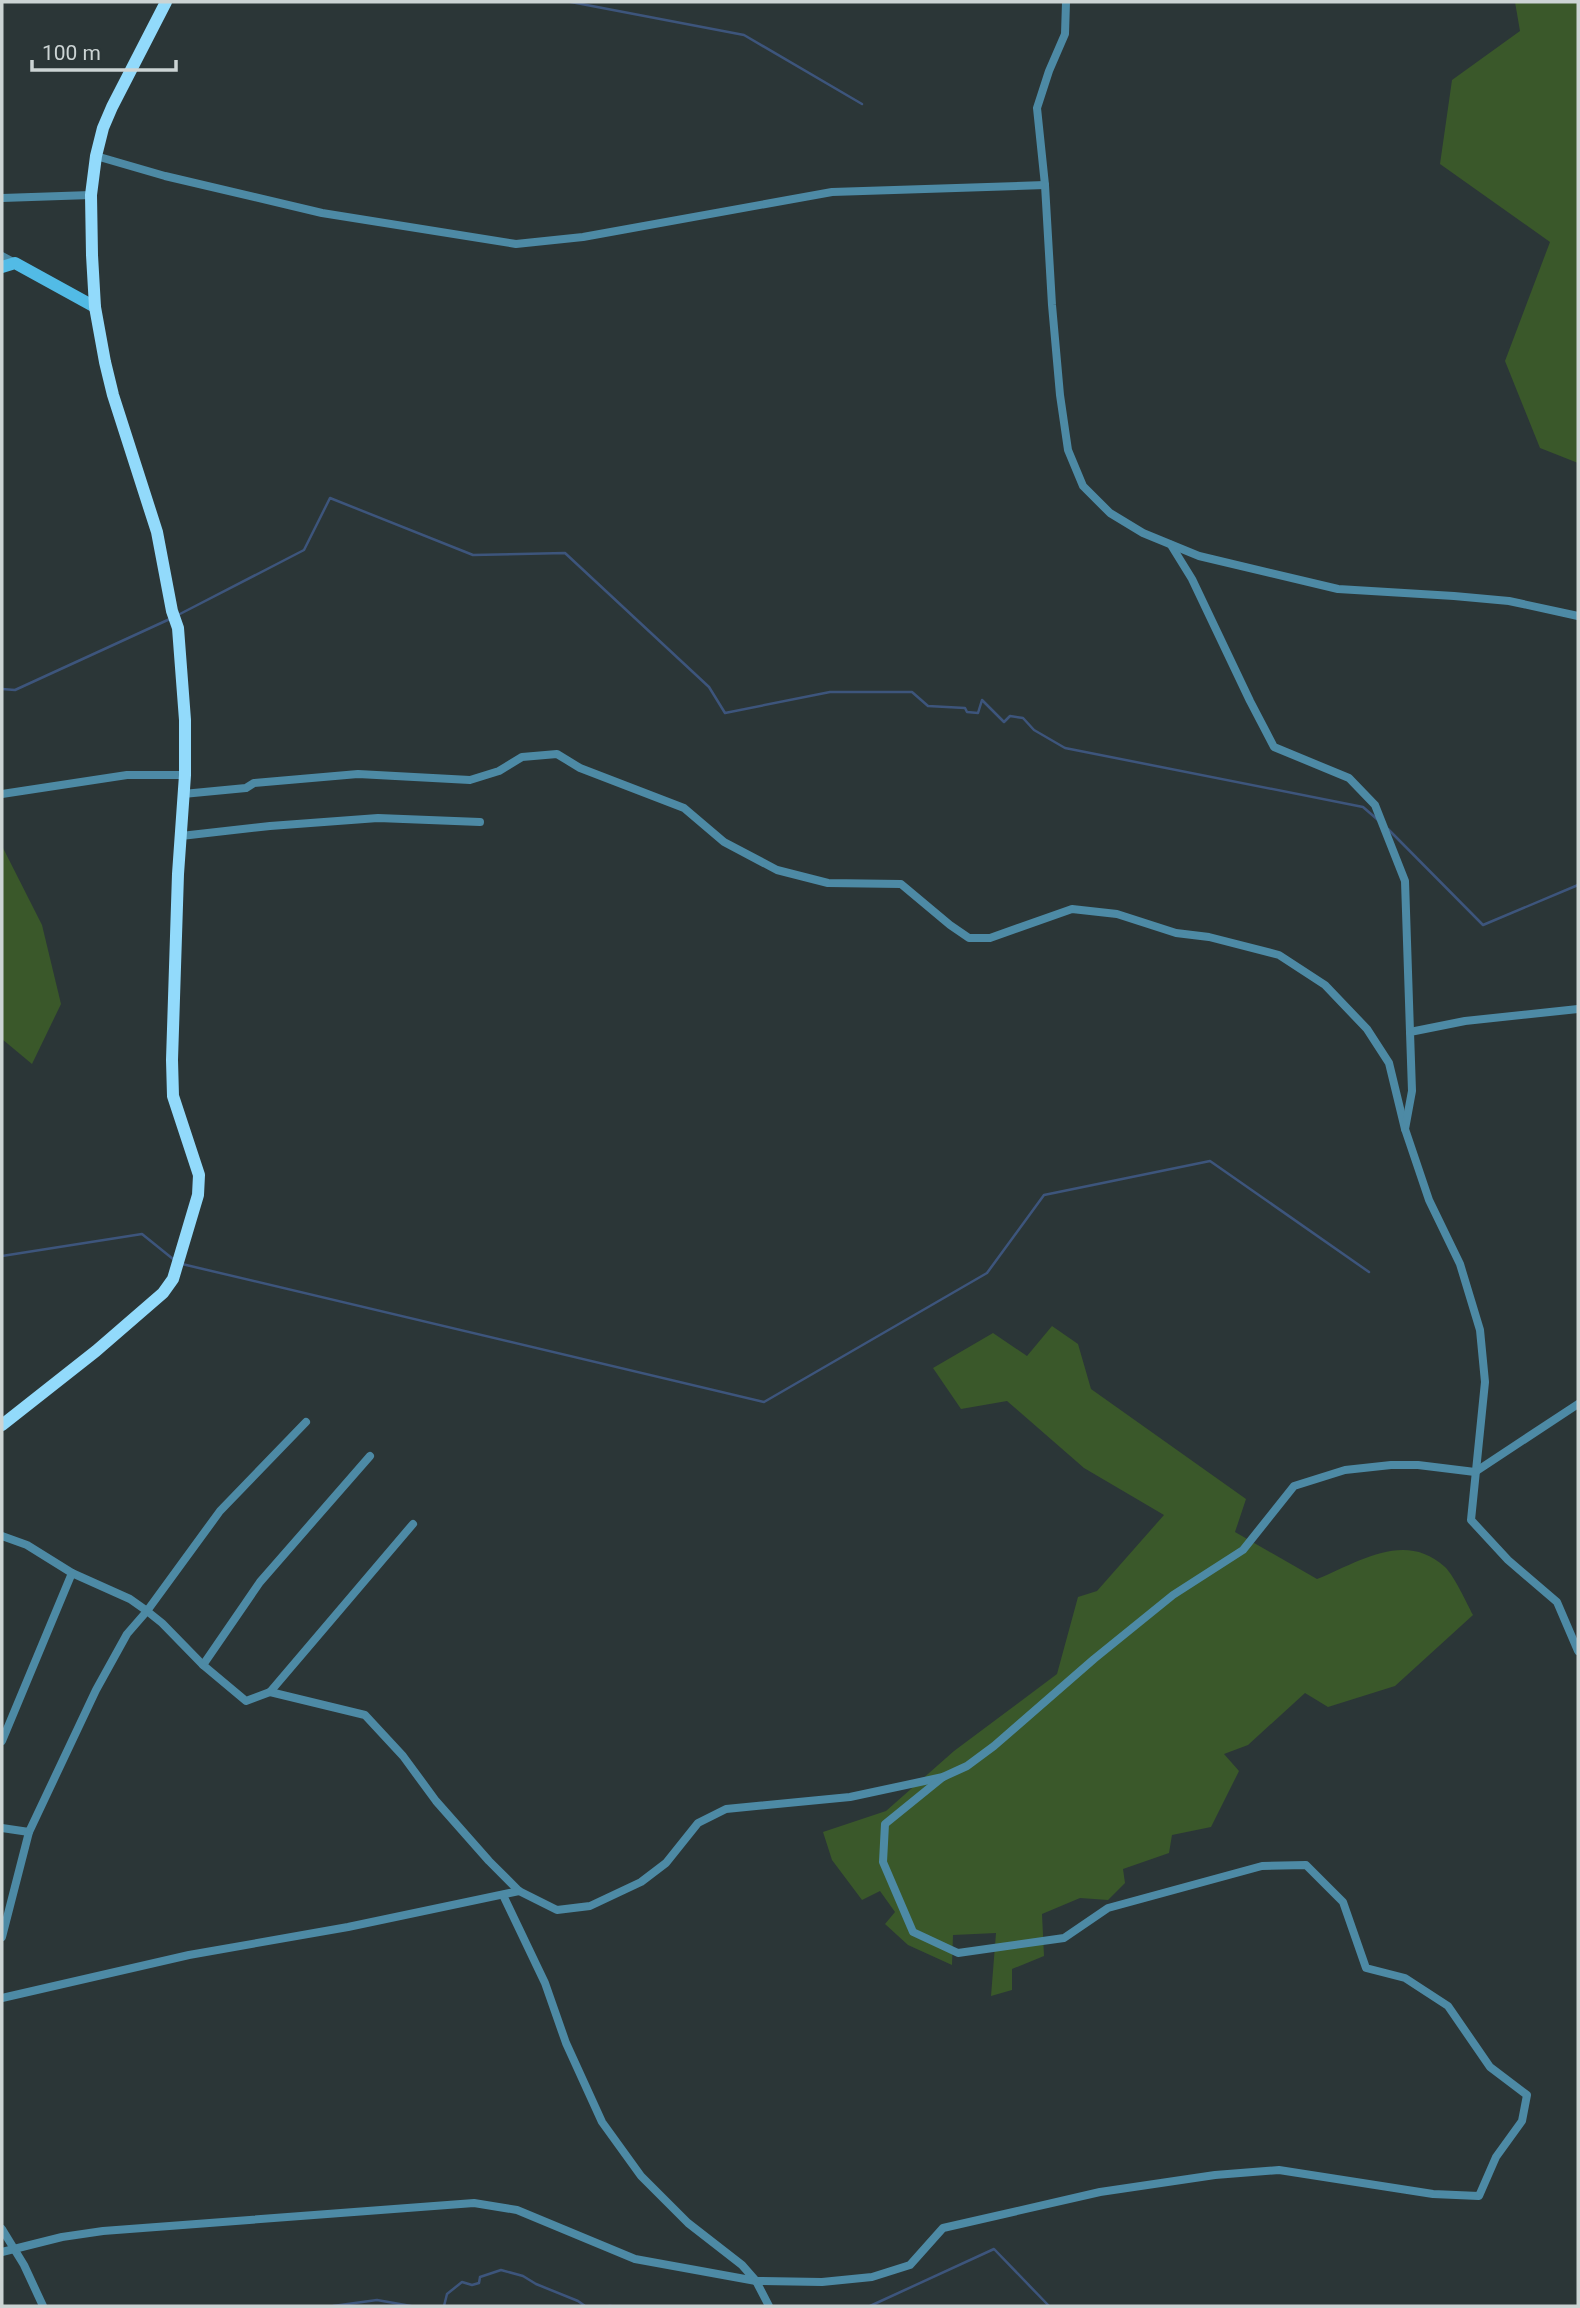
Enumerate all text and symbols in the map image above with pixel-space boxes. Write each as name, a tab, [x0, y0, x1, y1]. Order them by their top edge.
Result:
scale bar	[32, 28, 175, 72]
text: 100 m	[42, 41, 101, 65]

